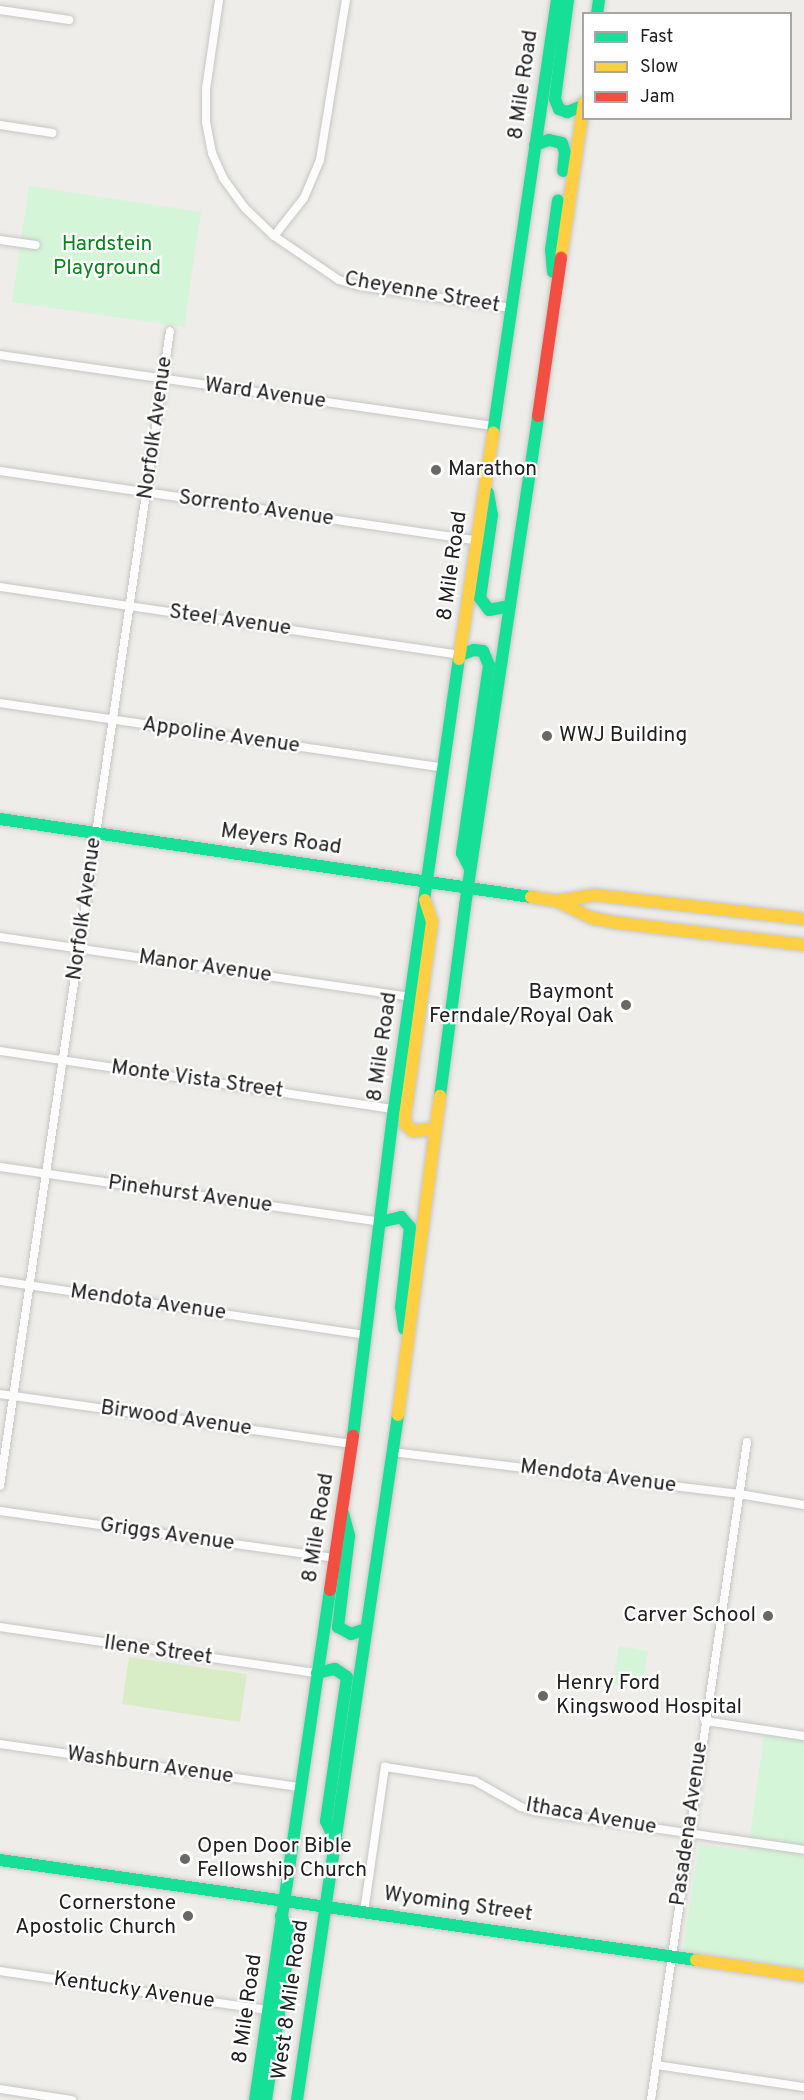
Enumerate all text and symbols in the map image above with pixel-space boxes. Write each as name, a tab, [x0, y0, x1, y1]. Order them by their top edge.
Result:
legend	[582, 12, 792, 120]
text: Fast	[640, 26, 673, 49]
street label: 8 Mile Road	[504, 29, 544, 141]
text: Slow	[640, 56, 678, 79]
text: Jam	[640, 86, 675, 109]
park label: Hardstein Playground	[53, 232, 161, 282]
street label: Cheyenne Street	[342, 267, 502, 319]
street label: Norfolk Avenue	[133, 355, 179, 501]
street label: Ward Avenue	[202, 373, 328, 415]
place label: Marathon	[448, 457, 537, 483]
marker: Marathon	[429, 463, 443, 477]
street label: Sorrento Avenue	[176, 486, 336, 532]
street label: 8 Mile Road	[433, 510, 473, 622]
street label: Steel Avenue	[167, 600, 293, 642]
street label: Appoline Avenue	[140, 712, 302, 760]
place label: WWJ Building	[559, 723, 687, 749]
marker: WWJ Building	[540, 729, 554, 743]
street label: Meyers Road	[219, 819, 343, 861]
street label: Norfolk Avenue	[62, 836, 108, 982]
street label: Manor Avenue	[137, 945, 273, 989]
place label: Baymont Ferndale/Royal Oak	[429, 980, 614, 1030]
street label: 8 Mile Road	[363, 991, 403, 1103]
marker: Baymont Ferndale/Royal Oak	[619, 998, 633, 1012]
street label: Monte Vista Street	[109, 1055, 285, 1105]
street label: Pinehurst Avenue	[106, 1171, 274, 1219]
street label: Mendota Avenue	[68, 1280, 228, 1326]
street label: Birwood Avenue	[98, 1396, 254, 1442]
street label: Mendota Avenue	[518, 1455, 678, 1499]
street label: 8 Mile Road	[298, 1472, 340, 1584]
street label: Griggs Avenue	[98, 1513, 236, 1557]
place label: Carver School	[623, 1603, 756, 1629]
marker: Carver School	[761, 1609, 775, 1623]
street label: Ilene Street	[102, 1631, 214, 1671]
place label: Henry Ford Kingswood Hospital	[556, 1671, 742, 1721]
marker: Henry Ford Kingswood Hospital	[534, 1687, 552, 1705]
street label: Pasadena Avenue	[666, 1740, 714, 1908]
street label: Washburn Avenue	[65, 1742, 235, 1790]
street label: Ithaca Avenue	[523, 1793, 659, 1841]
place label: Open Door Bible Fellowship Church	[197, 1834, 367, 1884]
marker: Open Door Bible Fellowship Church	[178, 1852, 192, 1866]
street label: Wyoming Street	[382, 1882, 534, 1928]
place label: Cornerstone Apostolic Church	[15, 1891, 176, 1941]
marker: Cornerstone Apostolic Church	[181, 1909, 195, 1923]
street label: West 8 Mile Road	[267, 1918, 315, 2082]
street label: 8 Mile Road	[228, 1953, 268, 2065]
street label: Kentucky Avenue	[52, 1967, 216, 2015]

